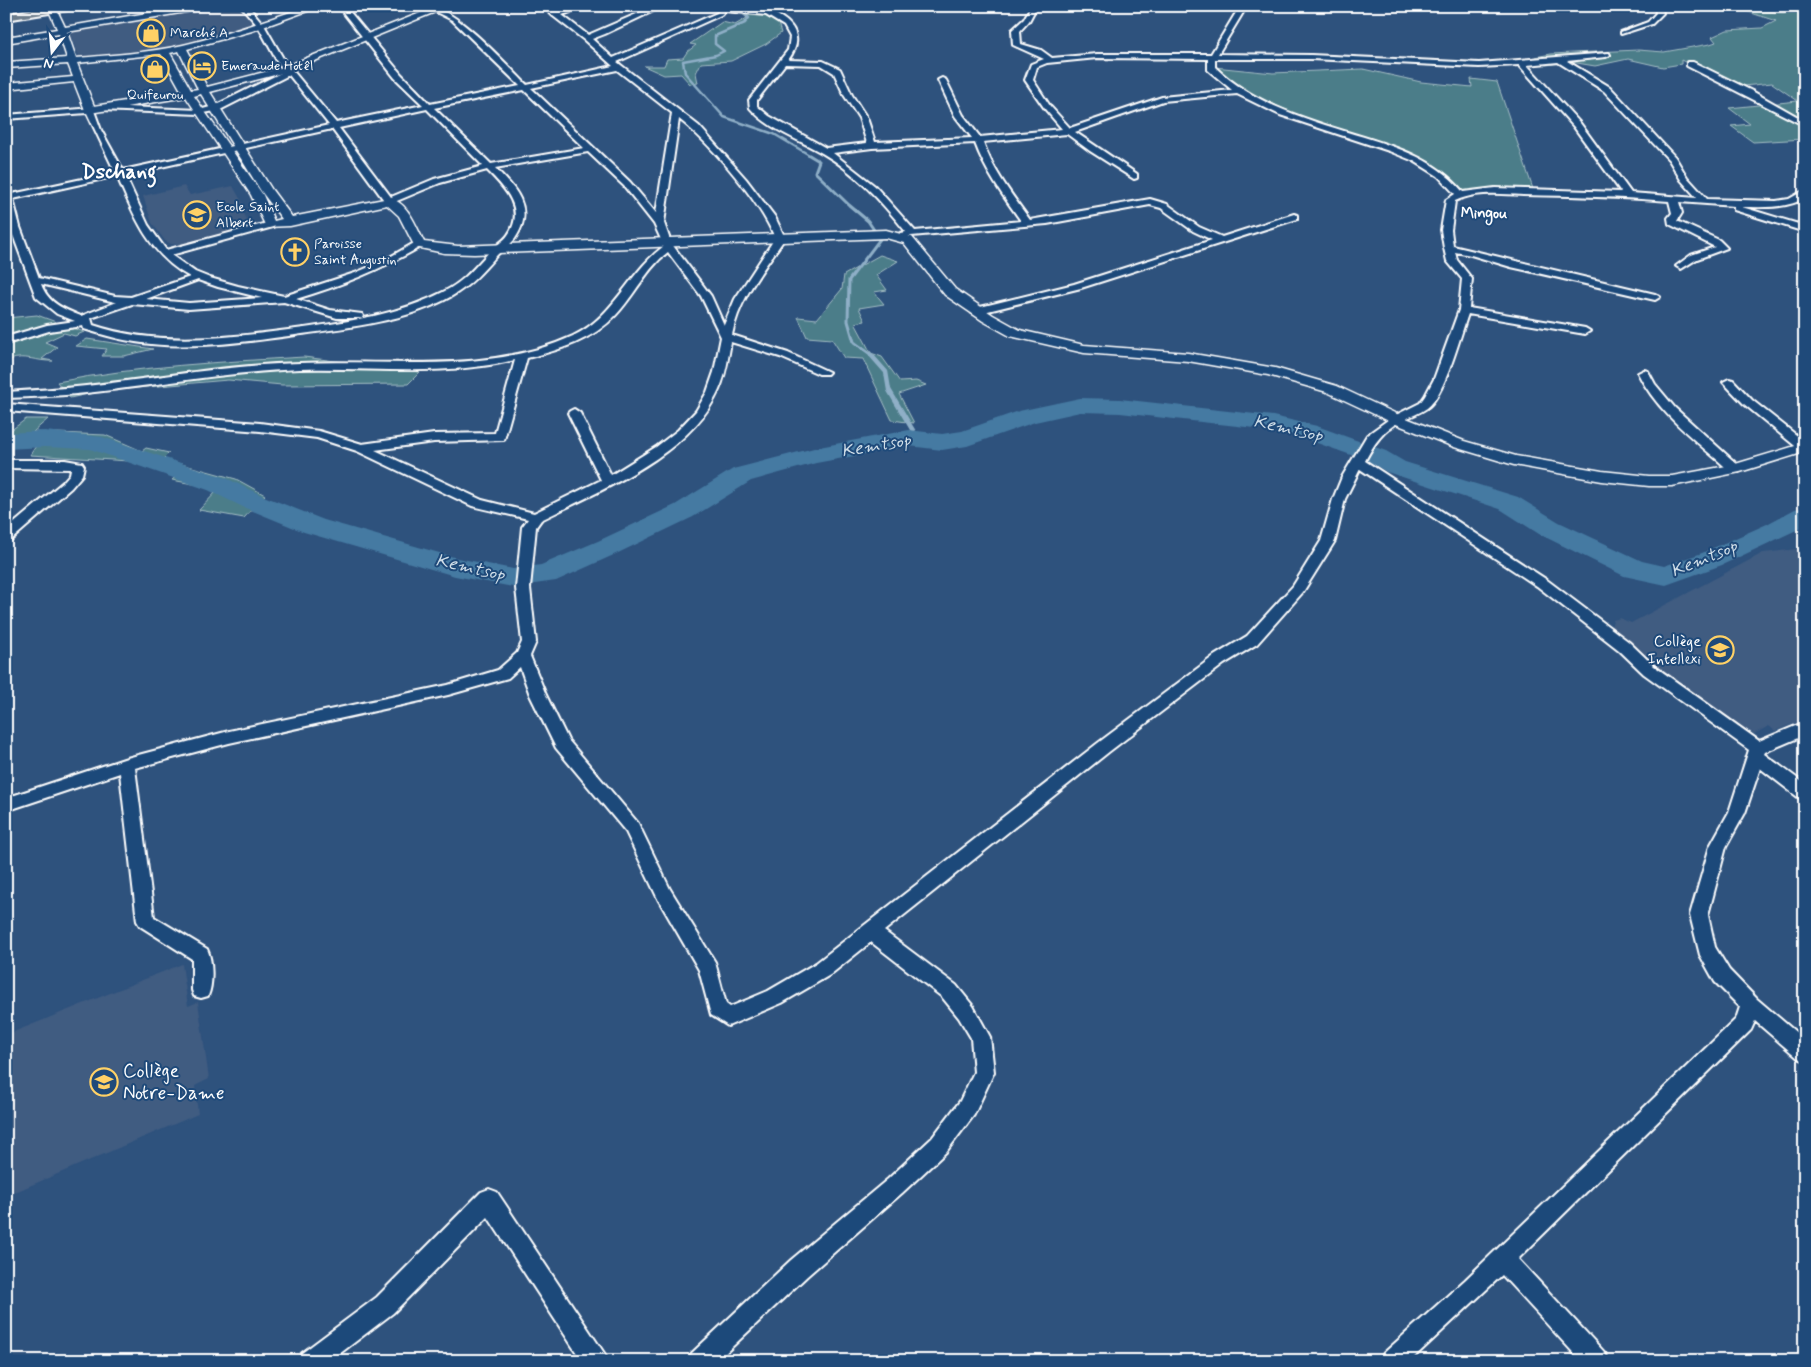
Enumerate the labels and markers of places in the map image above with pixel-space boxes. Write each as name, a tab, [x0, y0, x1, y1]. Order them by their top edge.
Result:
shop icon: Marché A	[136, 18, 166, 48]
place label: Marché A	[170, 24, 228, 42]
hotel icon: Emeraude Hotêl	[187, 51, 217, 81]
shop icon: Quifeurou	[140, 54, 170, 84]
place label: Emeraude Hotêl	[221, 57, 313, 75]
place label: Quifeurou	[127, 86, 183, 104]
place label: Ecole Saint Albert	[216, 198, 280, 232]
school or university icon: Ecole Saint Albert	[182, 200, 212, 230]
place label: Paroisse Saint Augustin	[314, 235, 397, 269]
church icon: Paroisse Saint Augustin	[280, 237, 310, 267]
place label: Collège Intellexi	[1648, 631, 1701, 670]
school or university icon: Collège Intellexi	[1705, 635, 1735, 665]
place label: Collège Notre-Dame	[123, 1059, 224, 1106]
school or university icon: Collège Notre-Dame	[89, 1067, 119, 1097]

